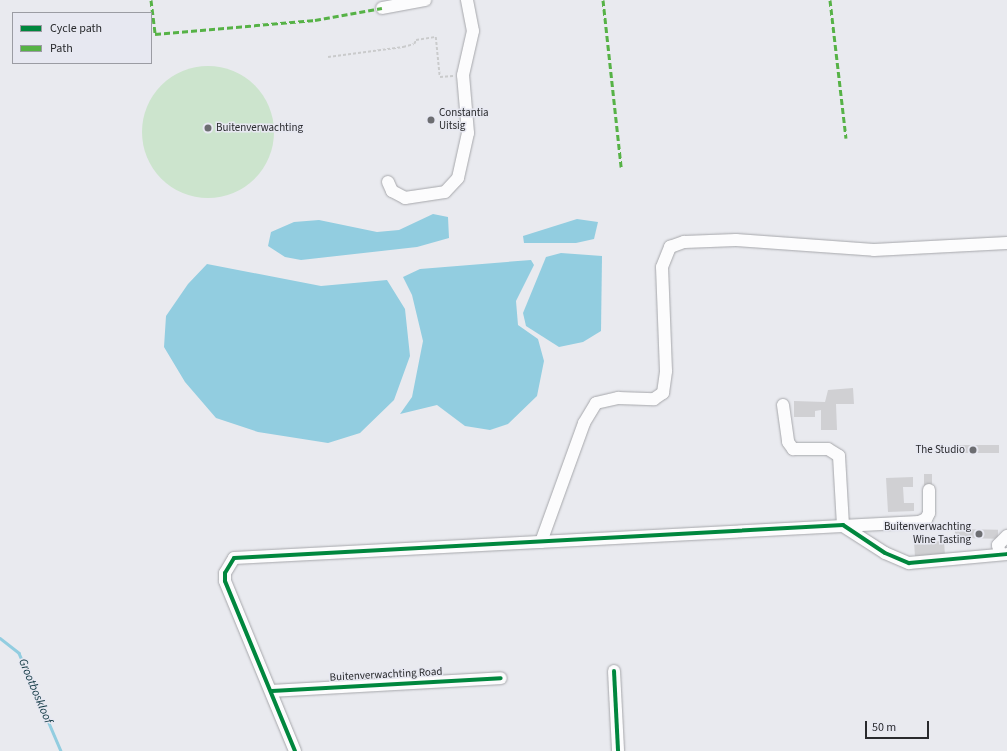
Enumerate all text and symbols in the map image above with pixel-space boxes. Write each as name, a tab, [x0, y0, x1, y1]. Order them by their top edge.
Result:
legend	[12, 12, 152, 64]
text: Cycle path	[50, 20, 102, 37]
text: Path	[50, 40, 73, 57]
place label: Constantia Uitsig	[439, 107, 489, 133]
marker: Constantia Uitsig	[426, 115, 436, 125]
place label: Buitenverwachting	[216, 121, 303, 135]
marker: Buitenverwachting	[203, 123, 213, 133]
place label: The Studio	[915, 443, 965, 457]
marker: The Studio	[968, 445, 978, 455]
place label: Buitenverwachting Wine Tasting	[884, 521, 971, 547]
marker: Buitenverwachting Wine Tasting	[974, 529, 984, 539]
water label: Grootboskloof	[15, 656, 55, 726]
street label: Buitenverwachting Road	[329, 665, 443, 685]
scale bar	[867, 713, 931, 739]
text: 50 m	[872, 719, 896, 736]

